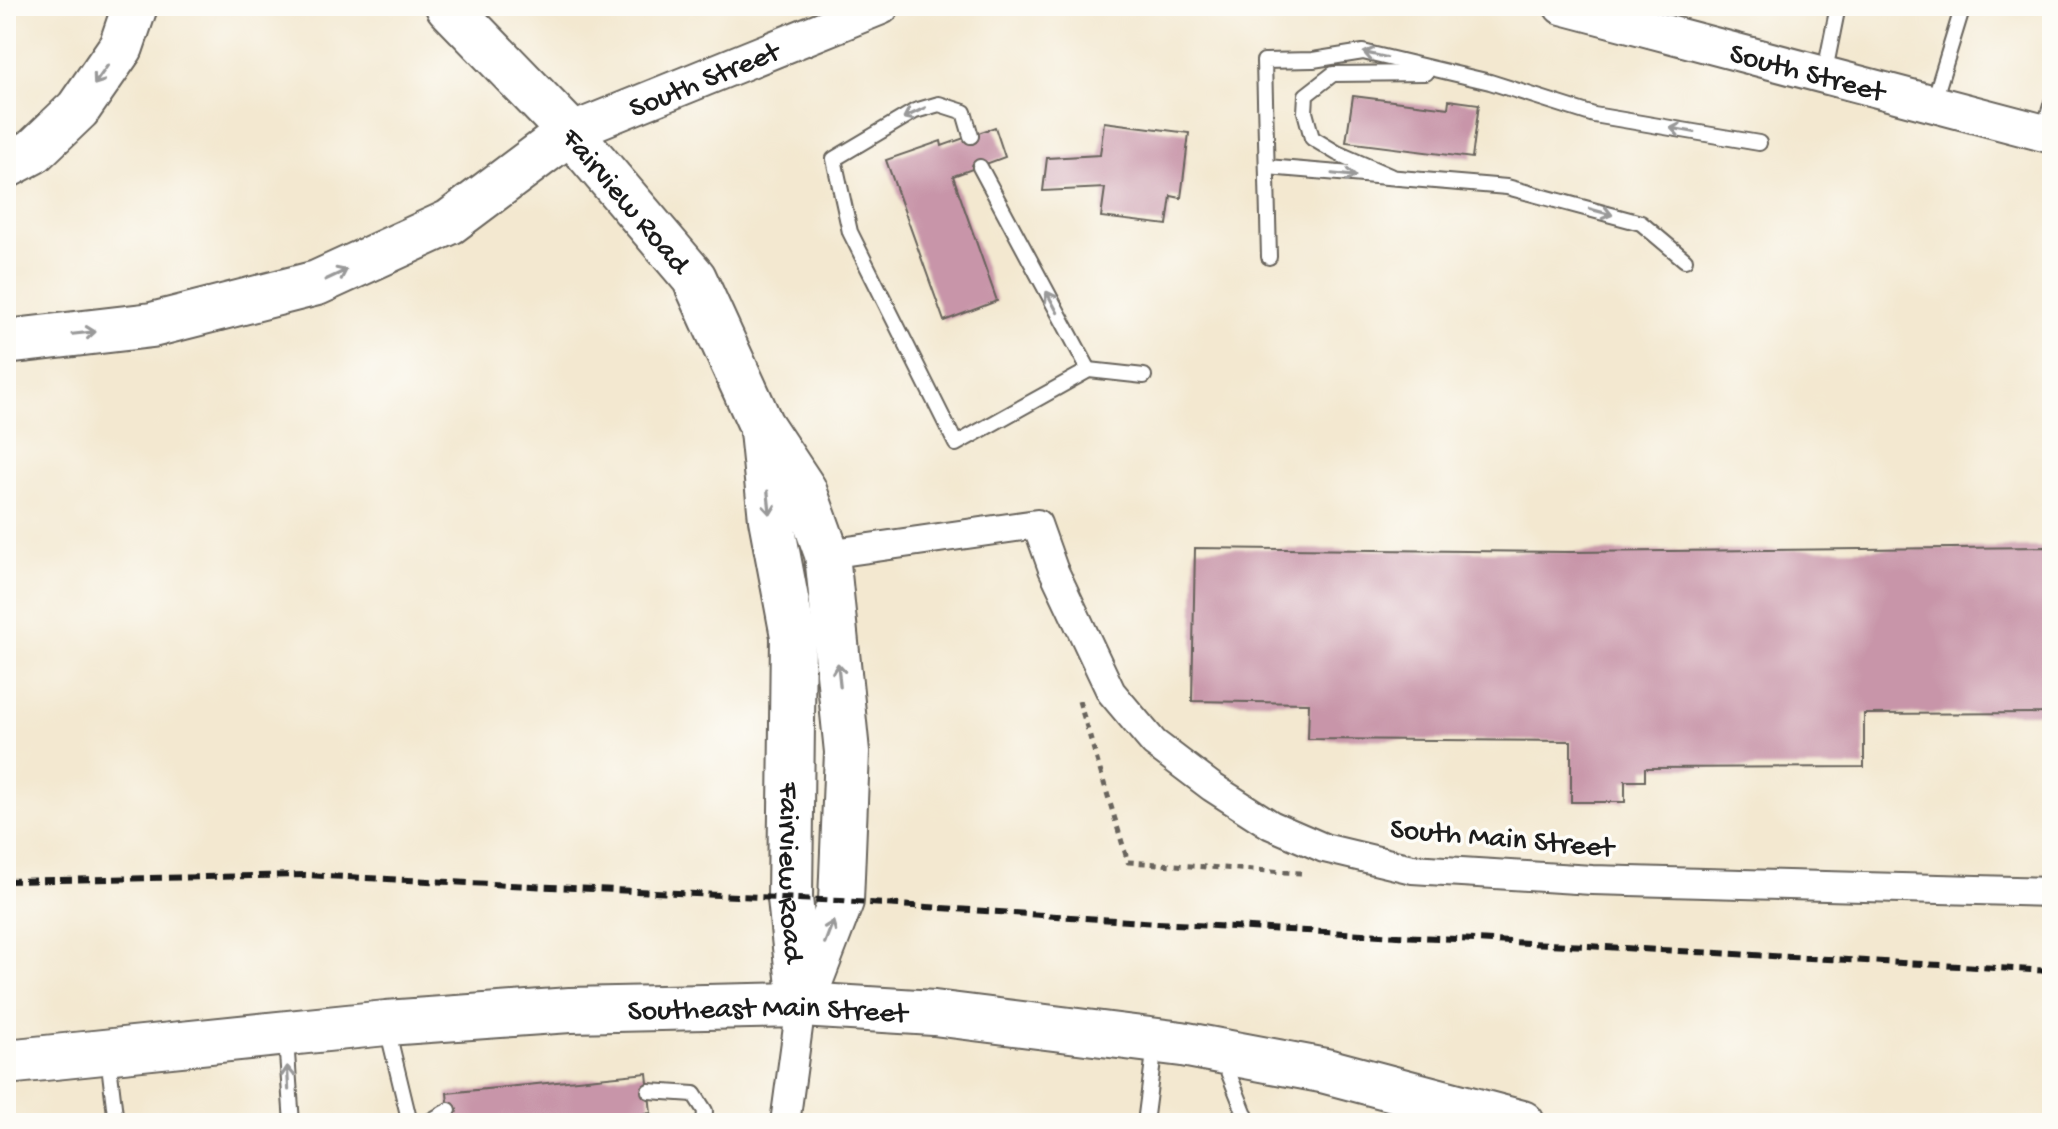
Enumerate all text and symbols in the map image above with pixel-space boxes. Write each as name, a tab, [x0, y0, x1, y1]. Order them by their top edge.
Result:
street label: South Street	[625, 35, 788, 128]
street label: South Street	[1725, 38, 1891, 113]
one-way arrow	[1363, 47, 1389, 62]
one-way arrow	[93, 64, 110, 86]
one-way arrow	[903, 107, 927, 122]
one-way arrow	[1670, 121, 1695, 136]
street label: Fairview Road	[552, 122, 697, 284]
one-way arrow	[1330, 167, 1357, 182]
one-way arrow	[1587, 205, 1613, 220]
one-way arrow	[323, 266, 348, 281]
one-way arrow	[1044, 290, 1060, 314]
one-way arrow	[70, 325, 96, 340]
one-way arrow	[762, 489, 777, 516]
one-way arrow	[832, 662, 847, 689]
street label: Fairview Road	[768, 781, 810, 967]
street label: South Main Street	[1388, 813, 1618, 868]
one-way arrow	[823, 921, 837, 945]
street label: Southeast Main Street	[627, 992, 911, 1034]
one-way arrow	[280, 1065, 295, 1092]

